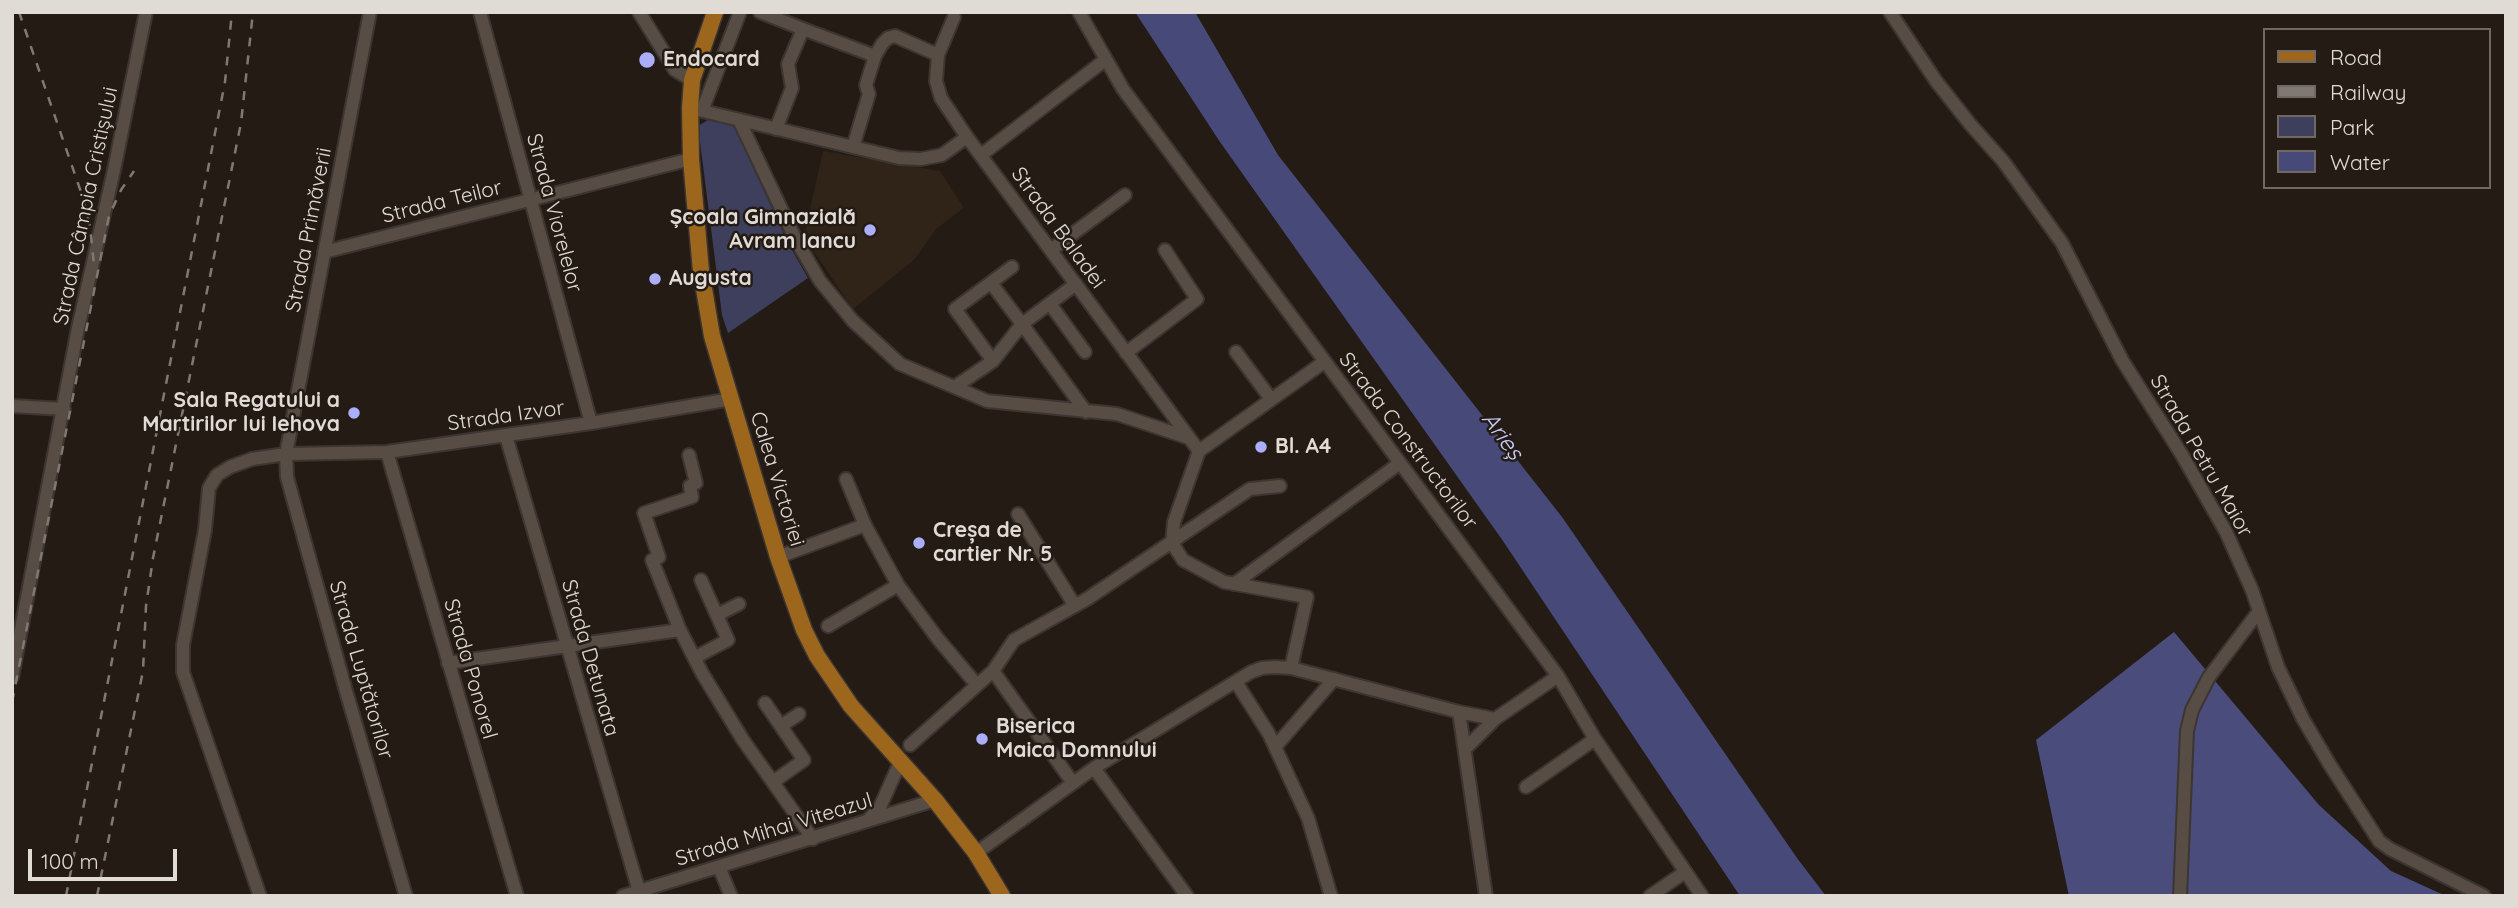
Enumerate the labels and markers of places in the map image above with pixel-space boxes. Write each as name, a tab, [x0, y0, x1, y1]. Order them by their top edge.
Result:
place label: Endocard	[663, 47, 760, 73]
marker: Endocard	[637, 50, 657, 70]
place label: Școala Gimnazială Avram Iancu	[670, 205, 856, 255]
marker: Școala Gimnazială Avram Iancu	[862, 222, 878, 238]
place label: Augusta	[669, 266, 752, 292]
marker: Augusta	[647, 271, 663, 287]
place label: Sala Regatului a Martirilor lui Iehova	[142, 388, 340, 438]
marker: Sala Regatului a Martirilor lui Iehova	[346, 405, 362, 421]
place label: Bl. A4	[1275, 434, 1331, 460]
marker: Bl. A4	[1253, 439, 1269, 455]
place label: Creșa de cartier Nr. 5	[933, 518, 1052, 568]
marker: Creșa de cartier Nr. 5	[911, 535, 927, 551]
place label: Biserica Maica Domnului	[996, 714, 1157, 764]
marker: Biserica Maica Domnului	[974, 731, 990, 747]

